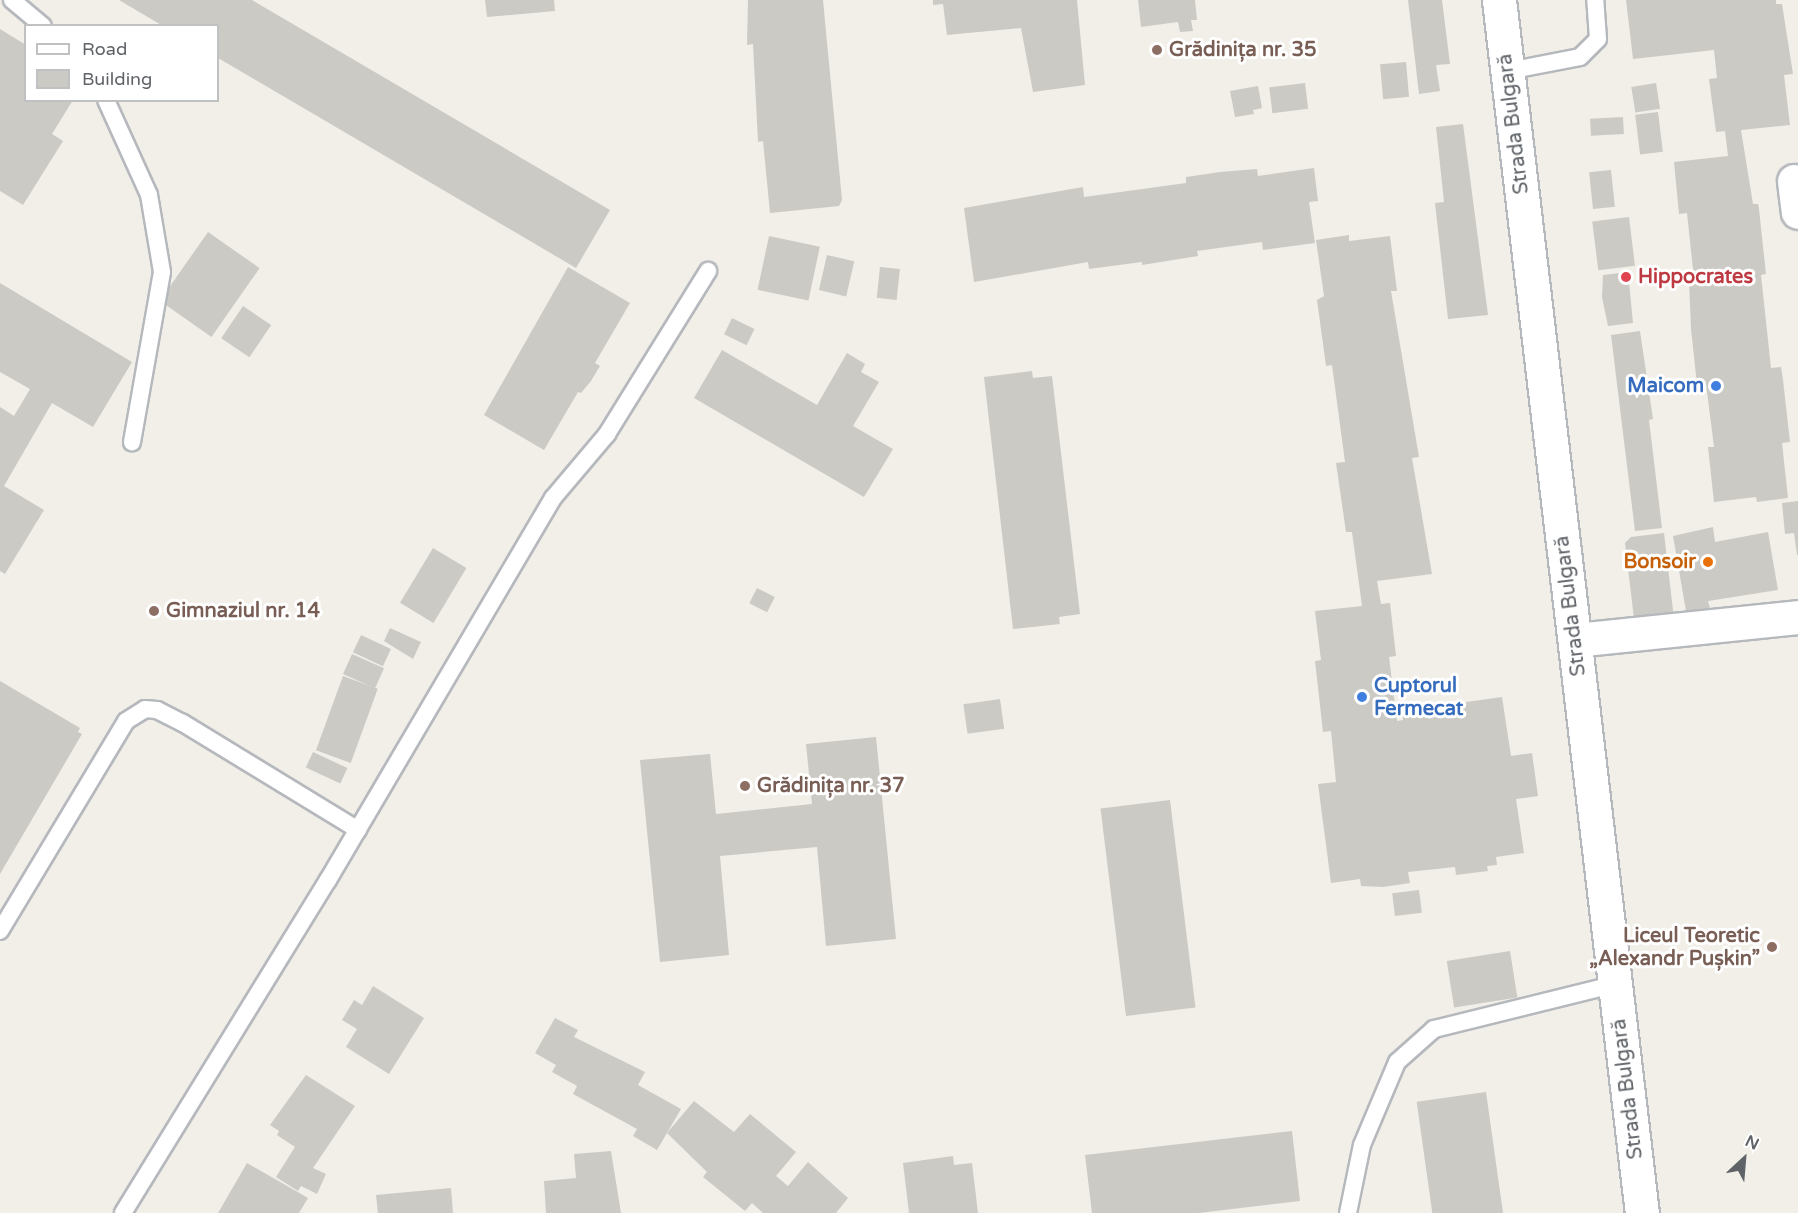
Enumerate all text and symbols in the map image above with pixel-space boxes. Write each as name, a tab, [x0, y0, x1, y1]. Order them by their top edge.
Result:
legend	[24, 24, 219, 102]
text: Road	[82, 38, 127, 60]
place label: Grădinița nr. 35	[1169, 38, 1317, 62]
marker: Grădinița nr. 35	[1150, 43, 1164, 57]
street label: Strada Bulgară	[1493, 53, 1535, 195]
text: Building	[82, 68, 152, 90]
place label: Hippocrates	[1638, 265, 1753, 289]
marker: Hippocrates	[1619, 270, 1633, 284]
place label: Maicom	[1627, 374, 1704, 398]
marker: Maicom	[1709, 379, 1723, 393]
street label: Strada Bulgară	[1550, 535, 1592, 677]
place label: Bonsoir	[1624, 550, 1696, 574]
marker: Bonsoir	[1701, 555, 1715, 569]
place label: Gimnaziul nr. 14	[166, 599, 320, 623]
marker: Gimnaziul nr. 14	[147, 604, 161, 618]
place label: Cuptorul Fermecat	[1374, 674, 1463, 721]
marker: Cuptorul Fermecat	[1355, 690, 1369, 704]
place label: Grădinița nr. 37	[757, 774, 905, 798]
marker: Grădinița nr. 37	[738, 779, 752, 793]
place label: Liceul Teoretic „Alexandr Pușkin”	[1589, 924, 1760, 971]
marker: Liceul Teoretic „Alexandr Pușkin”	[1765, 940, 1779, 954]
street label: Strada Bulgară	[1607, 1018, 1649, 1160]
north arrow	[1714, 1129, 1774, 1189]
text: N	[1742, 1131, 1762, 1155]

